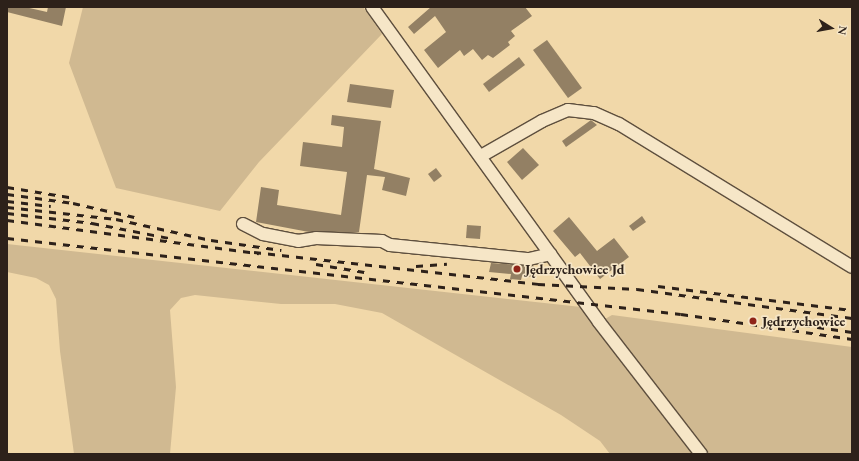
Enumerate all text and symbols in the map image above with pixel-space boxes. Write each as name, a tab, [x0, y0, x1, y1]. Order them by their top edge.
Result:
north arrow	[811, 8, 851, 48]
text: N	[835, 25, 851, 36]
place label: Jędrzychowice Jd	[525, 261, 625, 277]
marker: Jędrzychowice Jd	[512, 264, 522, 274]
place label: Jędrzychowice	[762, 313, 845, 329]
marker: Jędrzychowice	[747, 315, 759, 327]

